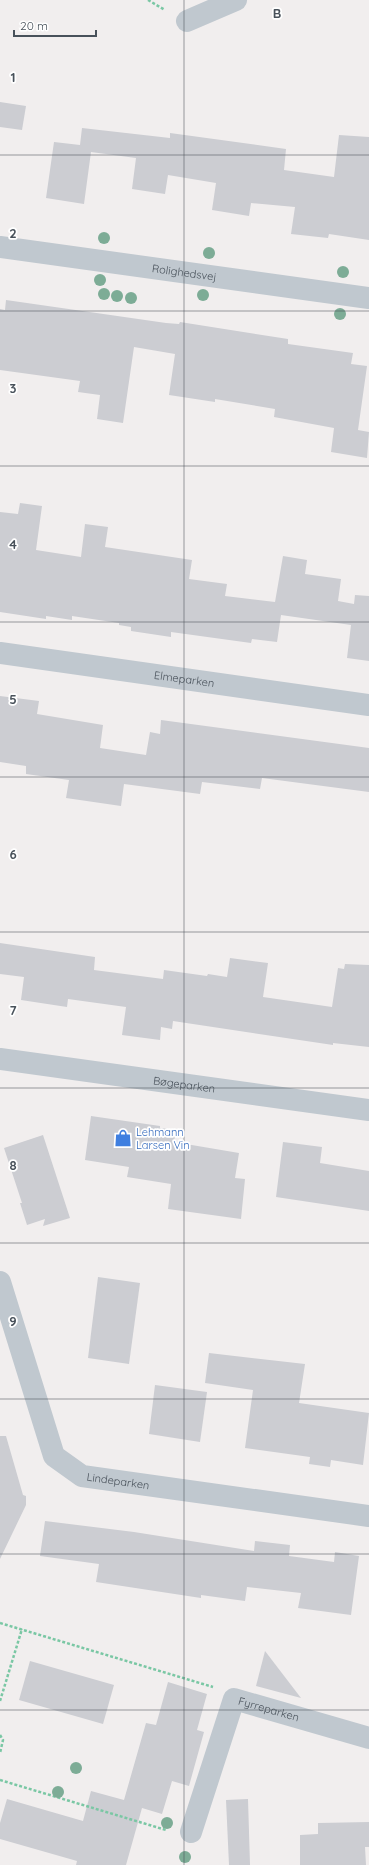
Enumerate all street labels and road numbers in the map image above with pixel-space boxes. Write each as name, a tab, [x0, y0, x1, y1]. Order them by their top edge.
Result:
street label: Rolighedsvej	[151, 261, 217, 284]
street label: Elmeparken	[153, 668, 215, 690]
street label: Bøgeparken	[152, 1073, 216, 1096]
street label: Lindeparken	[86, 1470, 150, 1492]
street label: Fyrreparken	[237, 1694, 301, 1724]

